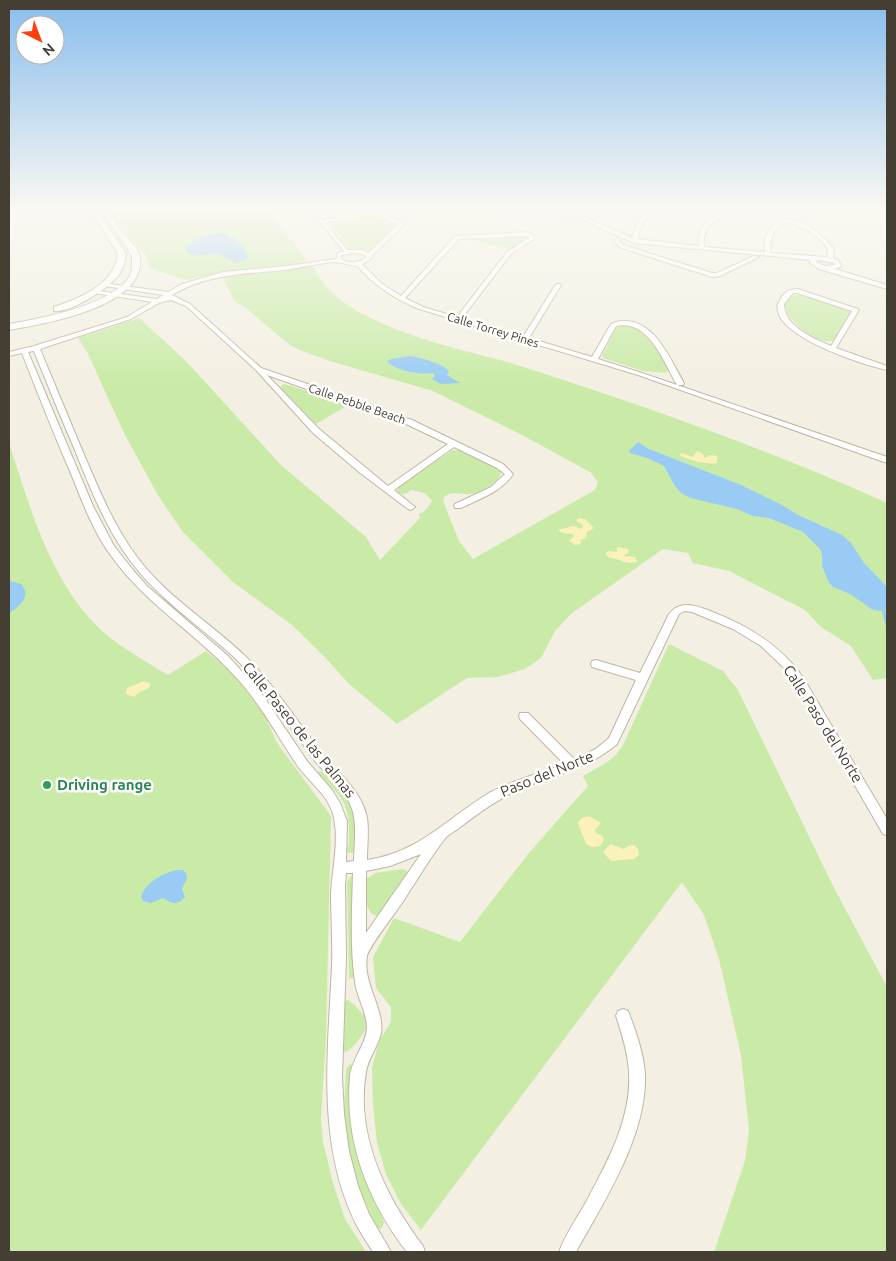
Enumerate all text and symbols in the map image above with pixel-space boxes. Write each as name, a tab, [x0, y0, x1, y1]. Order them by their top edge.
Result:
north arrow	[15, 15, 65, 65]
text: N	[39, 40, 58, 59]
street label: Calle Torrey Pines	[446, 309, 541, 350]
street label: Calle Pebble Beach	[307, 381, 408, 426]
street label: Calle Paseo de las Palmas	[239, 658, 359, 801]
street label: Calle Paso del Norte	[780, 662, 867, 786]
street label: Paso del Norte	[498, 747, 596, 800]
place label: Driving range	[57, 776, 152, 793]
marker: Driving range	[41, 779, 53, 791]

